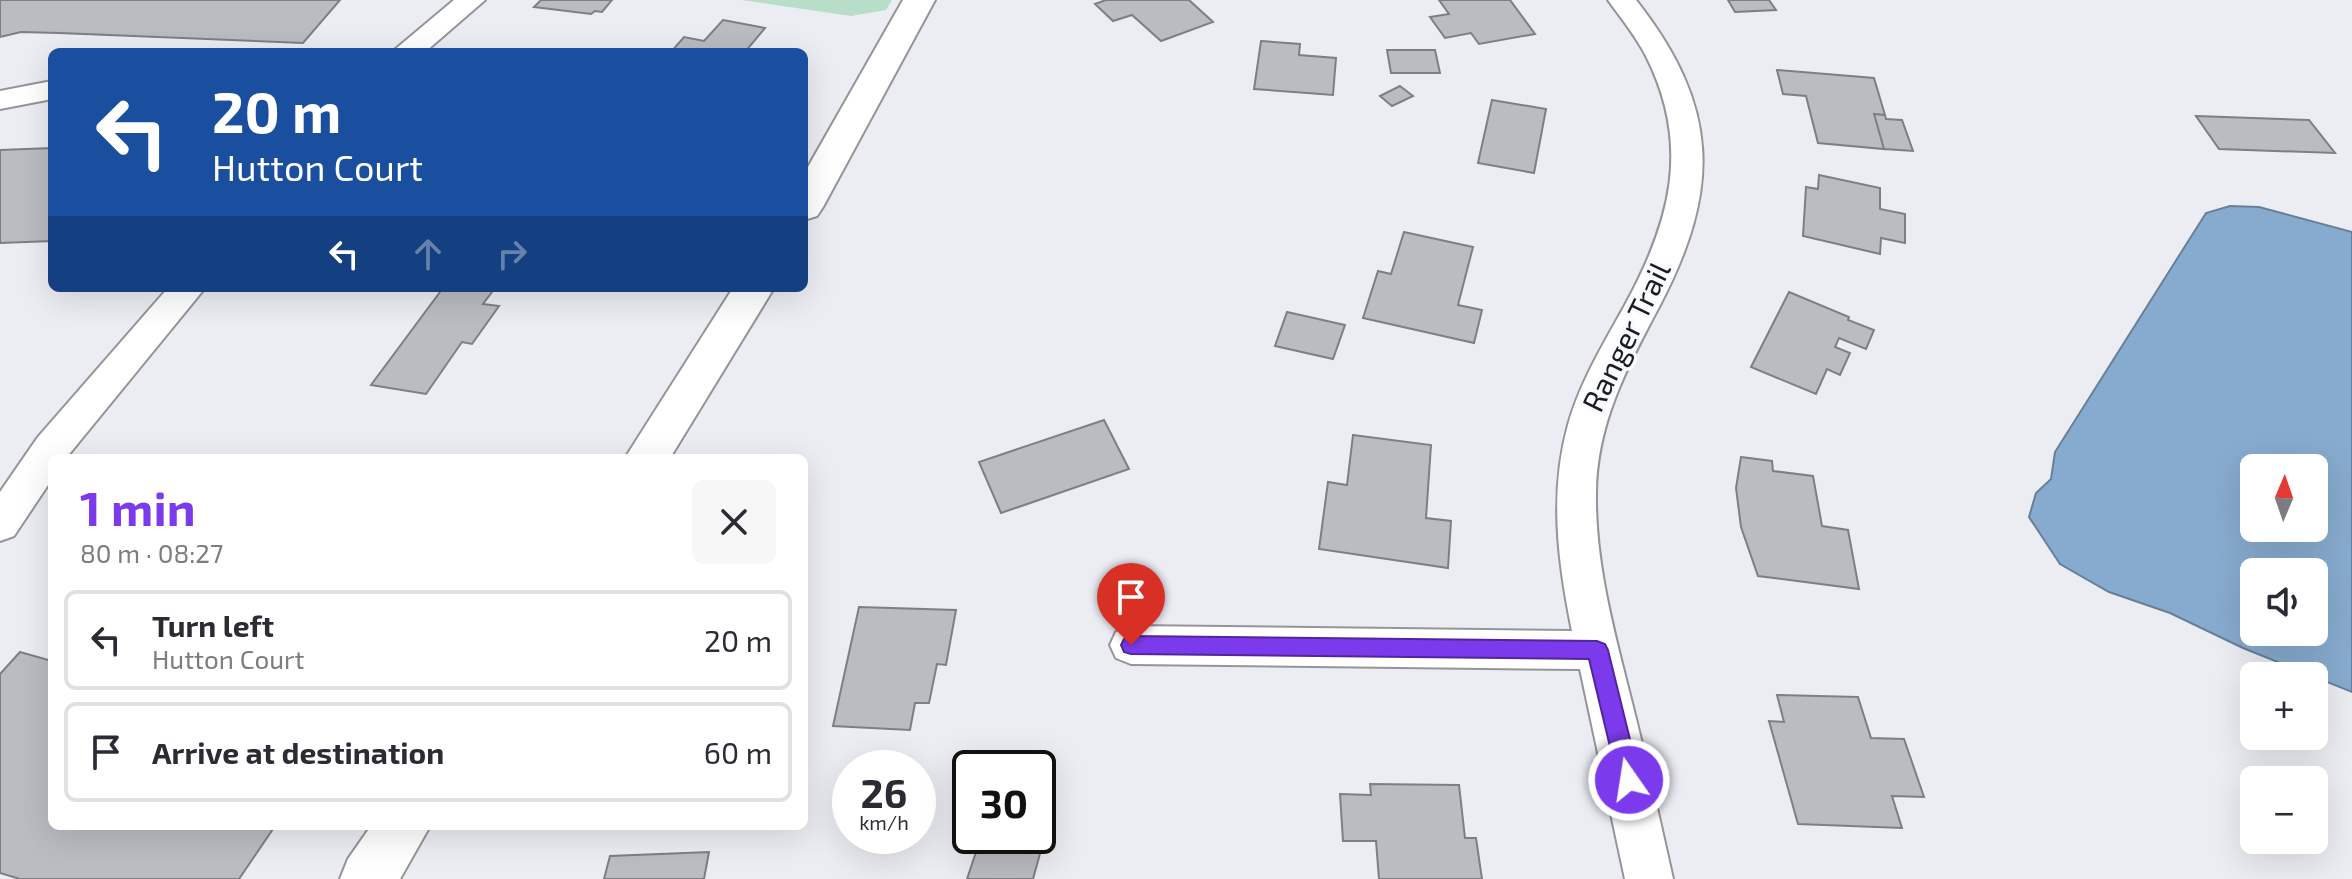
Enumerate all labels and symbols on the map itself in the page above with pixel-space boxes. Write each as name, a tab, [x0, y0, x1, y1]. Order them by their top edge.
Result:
street label: Ranger Trail	[1574, 255, 1677, 417]
north arrow	[2240, 454, 2328, 542]
pin	[1097, 563, 1165, 645]
position arrow	[1587, 738, 1671, 822]
speed limit sign: 30	[952, 750, 1056, 854]

